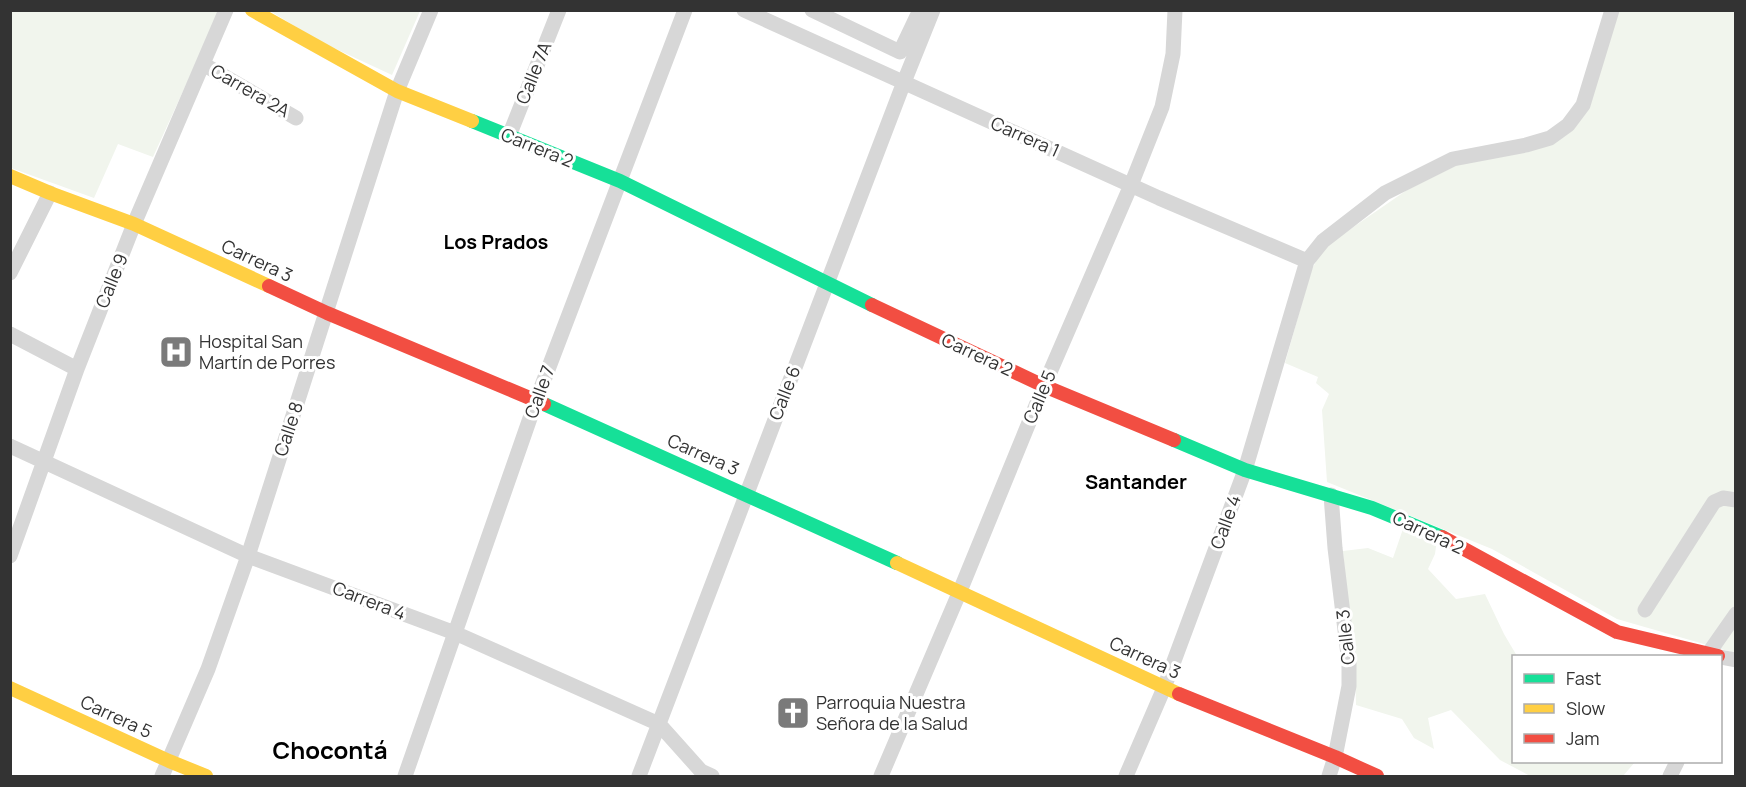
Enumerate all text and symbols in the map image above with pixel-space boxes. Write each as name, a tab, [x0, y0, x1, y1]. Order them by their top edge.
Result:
street label: Calle 7A	[510, 37, 557, 107]
street label: Carrera 2A	[207, 58, 295, 123]
street label: Carrera 1	[987, 110, 1064, 162]
street label: Carrera 2	[498, 122, 577, 172]
district label: Los Prados	[444, 228, 549, 255]
street label: Carrera 3	[218, 233, 297, 287]
street label: Calle 9	[89, 250, 133, 311]
street label: Carrera 2	[938, 327, 1017, 381]
place label: Hospital San Martín de Porres	[199, 329, 335, 374]
hospital icon: Hospital San Martín de Porres	[158, 334, 194, 370]
street label: Calle 7	[518, 362, 560, 421]
street label: Calle 6	[763, 362, 805, 423]
street label: Calle 5	[1017, 366, 1061, 427]
street label: Calle 8	[268, 398, 308, 459]
street label: Carrera 3	[664, 428, 743, 480]
district label: Santander	[1085, 468, 1187, 495]
street label: Calle 4	[1204, 491, 1246, 552]
street label: Carrera 2	[1389, 505, 1468, 559]
street label: Carrera 4	[329, 575, 409, 625]
street label: Calle 3	[1330, 608, 1360, 666]
street label: Carrera 3	[1106, 630, 1185, 684]
legend	[1512, 655, 1722, 763]
text: Fast	[1566, 666, 1601, 690]
street label: Carrera 5	[77, 689, 156, 743]
place label: Parroquia Nuestra Señora de la Salud	[816, 690, 968, 735]
church icon: Parroquia Nuestra Señora de la Salud	[775, 695, 811, 731]
text: Slow	[1566, 696, 1606, 720]
text: Jam	[1566, 726, 1600, 750]
district label: Chocontá	[272, 733, 388, 766]

